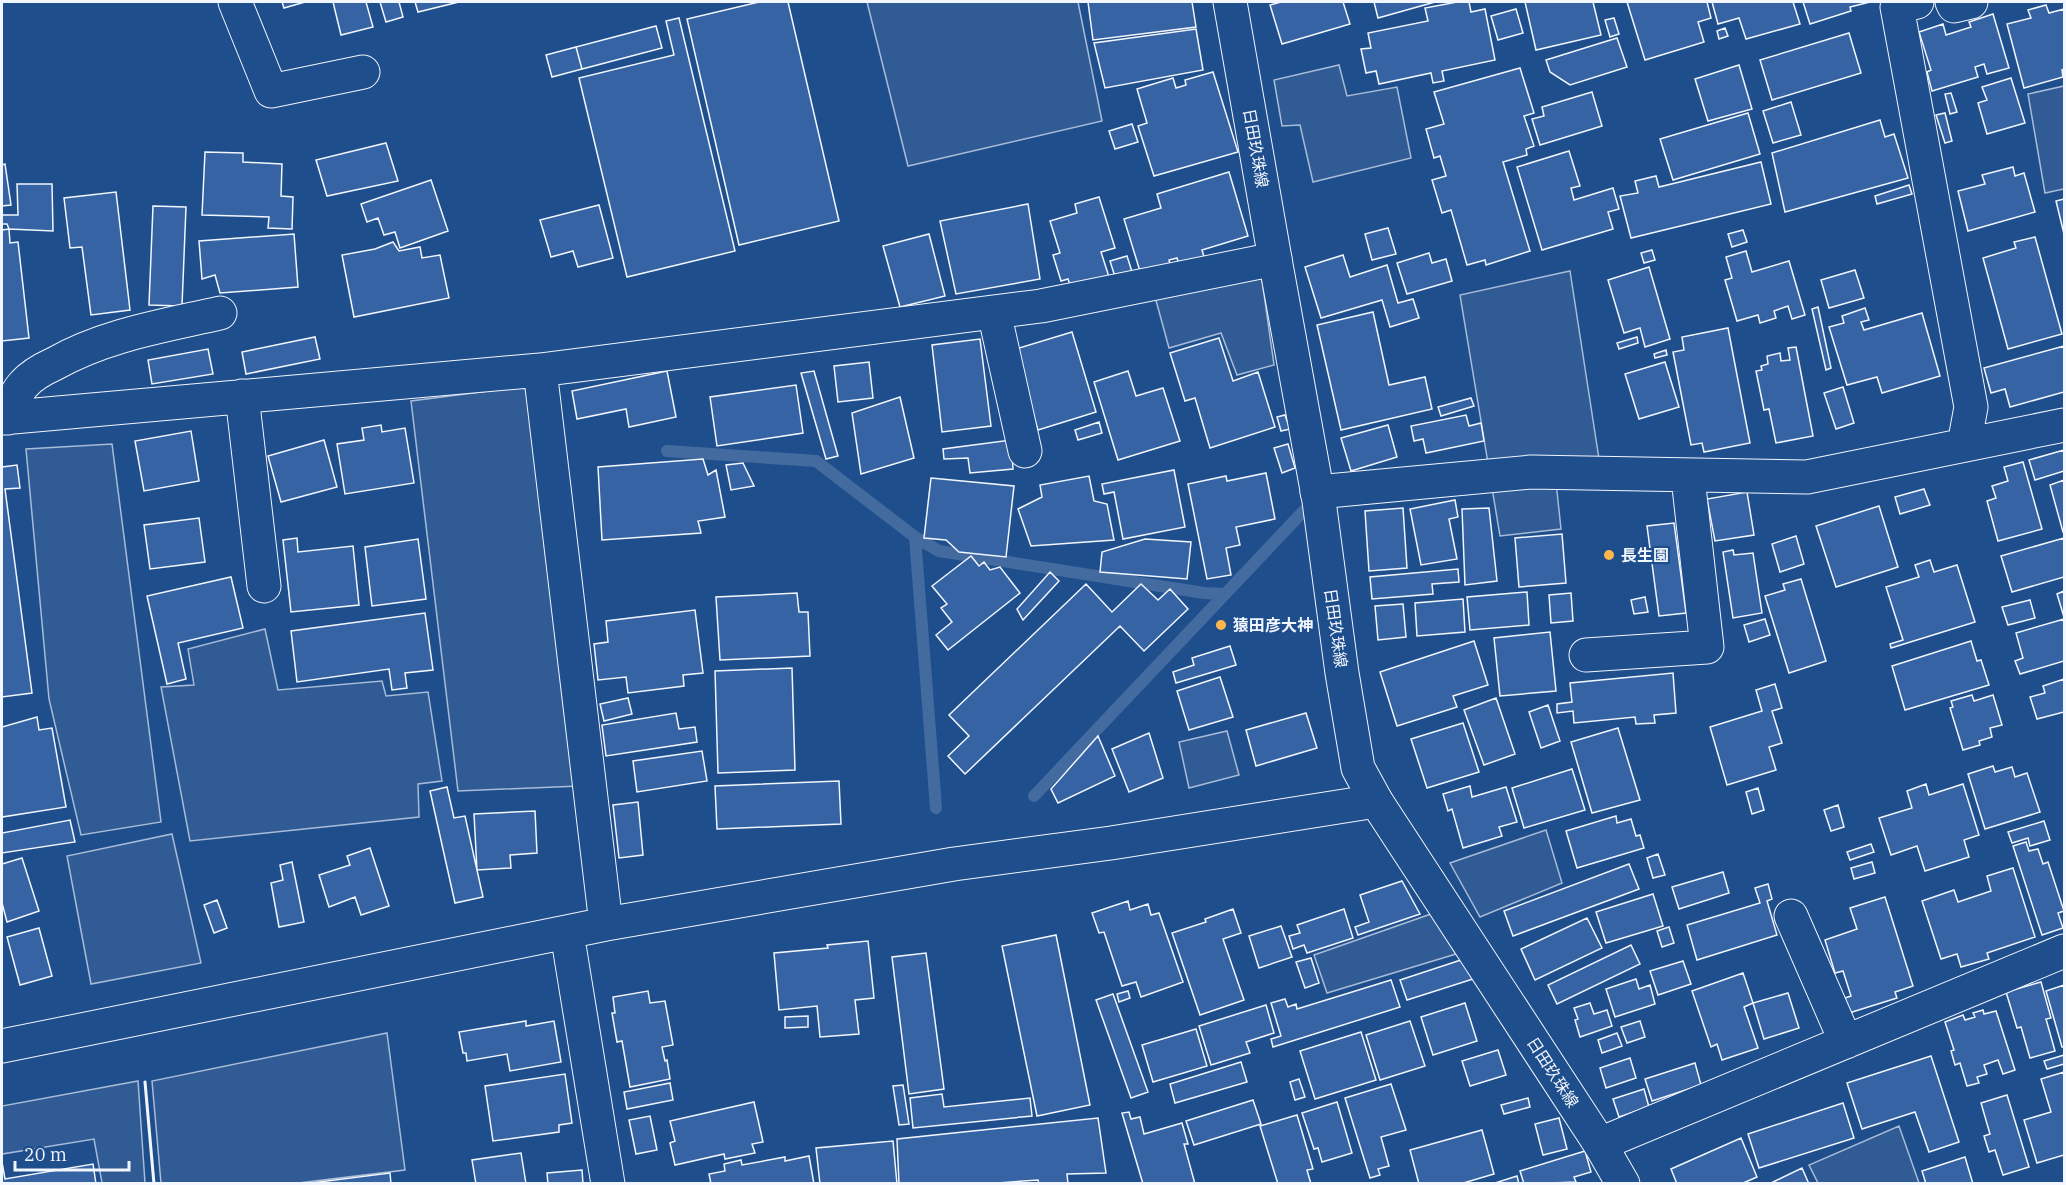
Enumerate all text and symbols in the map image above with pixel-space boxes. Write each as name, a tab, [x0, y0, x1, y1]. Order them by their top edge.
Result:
street label: 日田玖珠線	[1239, 107, 1273, 189]
place label: 長生園	[1621, 545, 1669, 565]
marker: 長生園	[1602, 548, 1616, 562]
street label: 日田玖珠線	[1321, 587, 1351, 669]
place label: 猿田彦大神	[1233, 615, 1313, 635]
marker: 猿田彦大神	[1214, 618, 1228, 632]
street label: 日田玖珠線	[1523, 1033, 1583, 1111]
scale bar	[15, 1134, 129, 1172]
text: 20 m	[24, 1143, 67, 1166]

